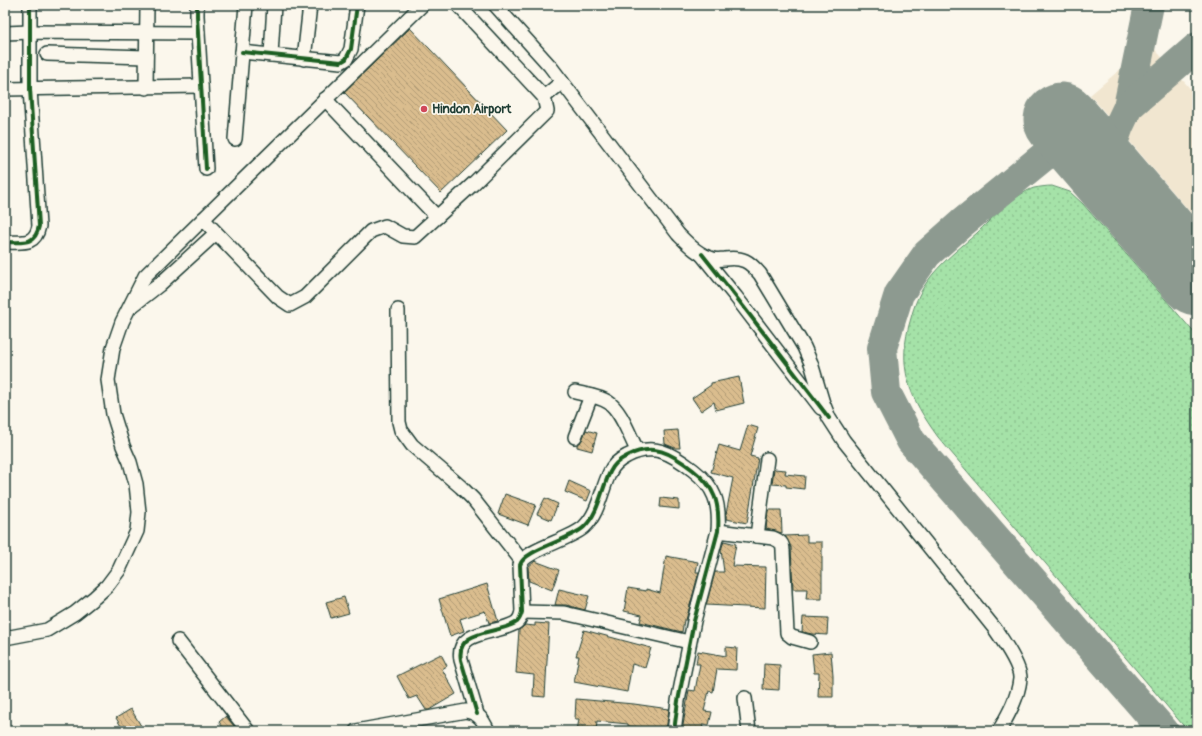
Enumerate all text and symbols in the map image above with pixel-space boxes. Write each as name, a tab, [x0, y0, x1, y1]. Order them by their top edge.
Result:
place label: Hindon Airport	[432, 101, 512, 117]
marker: Hindon Airport	[419, 104, 429, 114]

